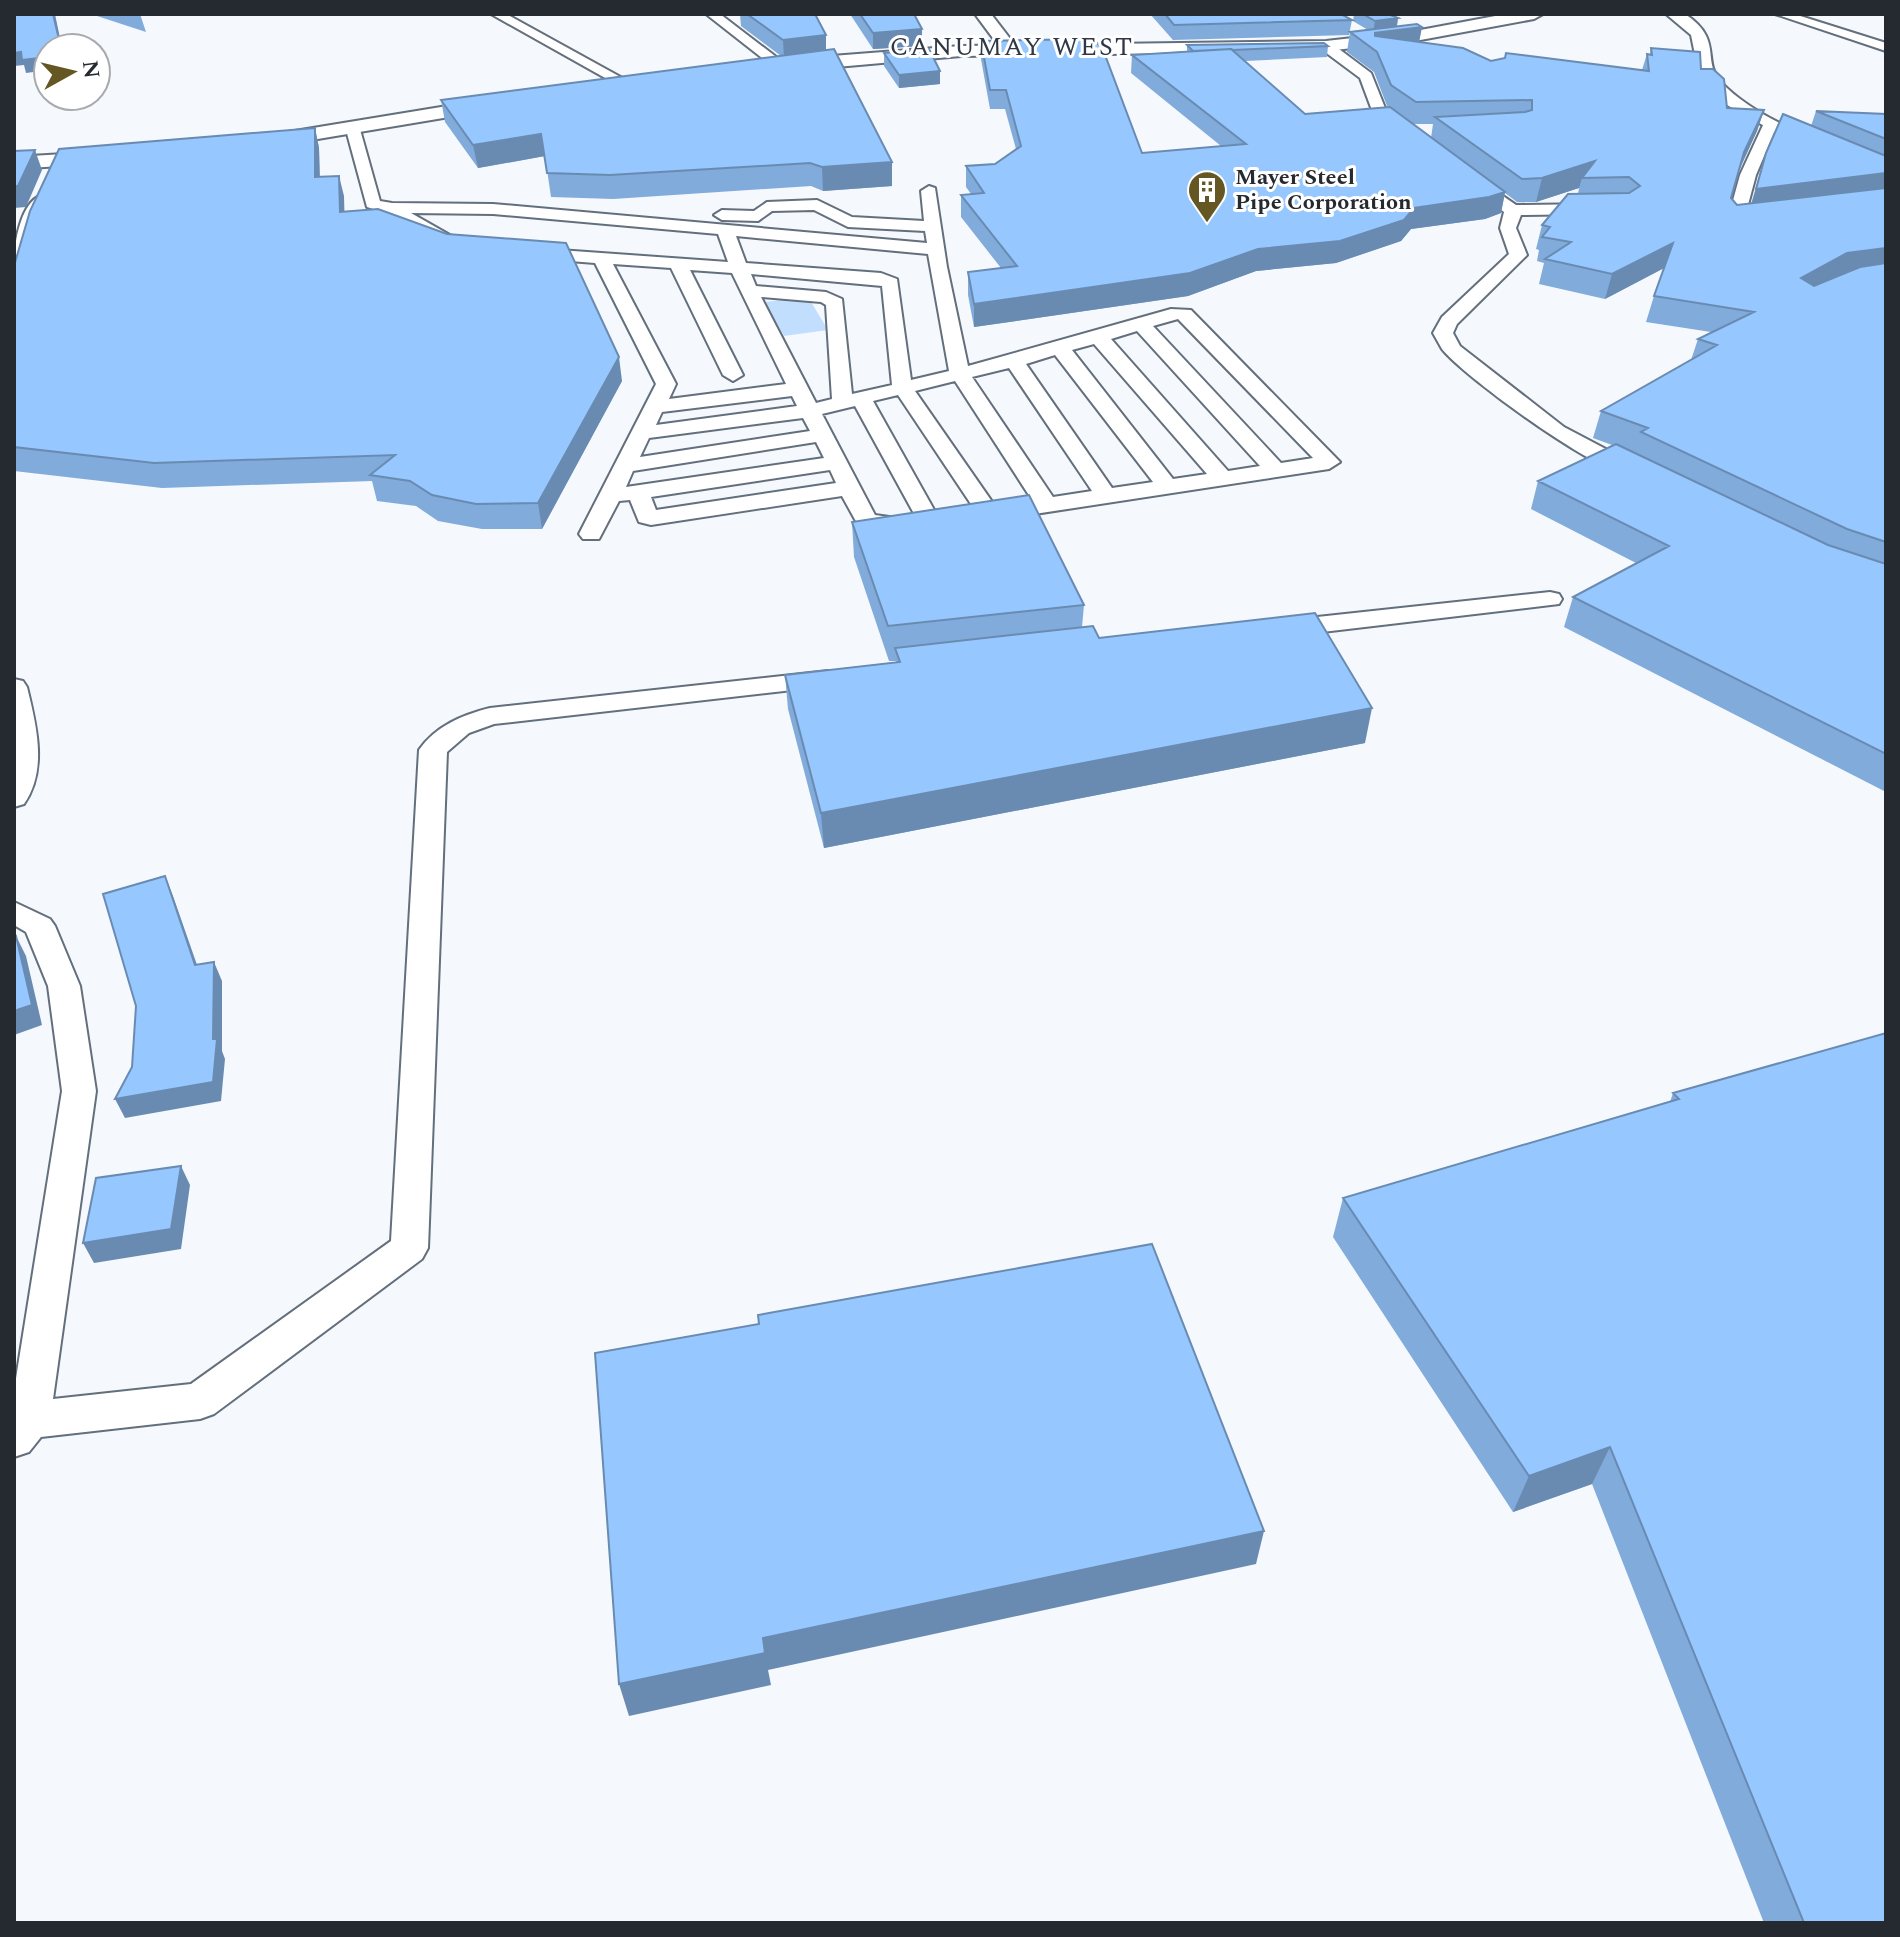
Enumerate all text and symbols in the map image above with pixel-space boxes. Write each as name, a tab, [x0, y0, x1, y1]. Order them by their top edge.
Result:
district label: CANUMAY WEST	[890, 27, 1134, 67]
north arrow	[32, 32, 112, 112]
text: N	[73, 58, 108, 81]
place label: Mayer Steel Pipe Corporation	[1235, 161, 1412, 219]
building icon: Mayer Steel Pipe Corporation	[1186, 169, 1228, 224]

